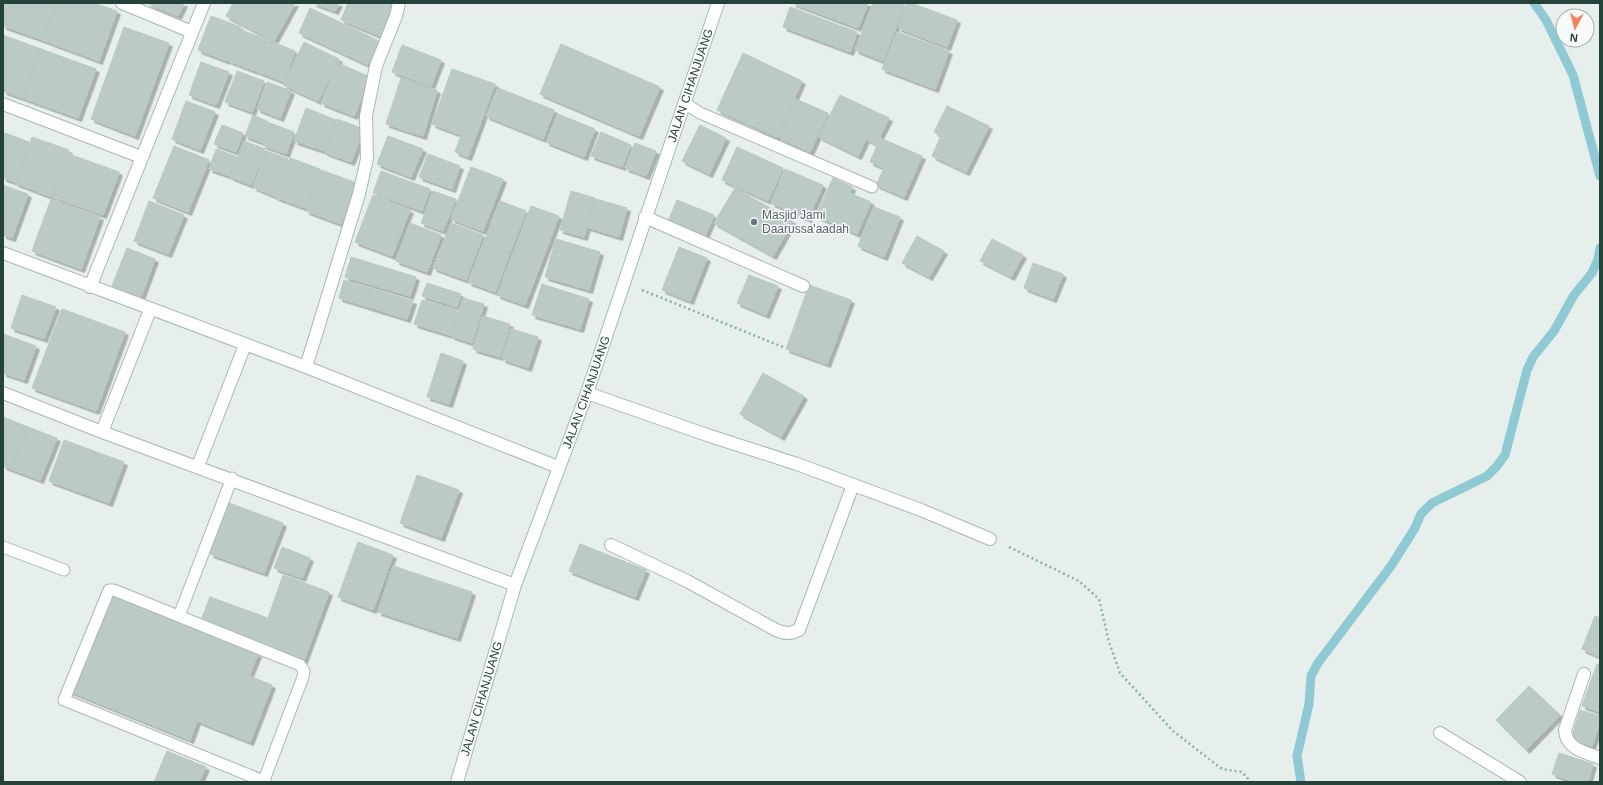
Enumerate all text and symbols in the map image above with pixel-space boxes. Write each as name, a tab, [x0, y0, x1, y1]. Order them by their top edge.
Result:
north arrow	[1555, 8, 1595, 48]
street label: JALAN CIHANJUANG	[665, 27, 716, 144]
text: N	[1569, 31, 1578, 44]
place label: Masjid Jami Daarussa'aadah	[762, 208, 849, 236]
marker: Masjid Jami Daarussa'aadah	[749, 217, 759, 227]
street label: JALAN CIHANJUANG	[560, 334, 613, 451]
street label: JALAN CIHANJUANG	[458, 640, 505, 758]

